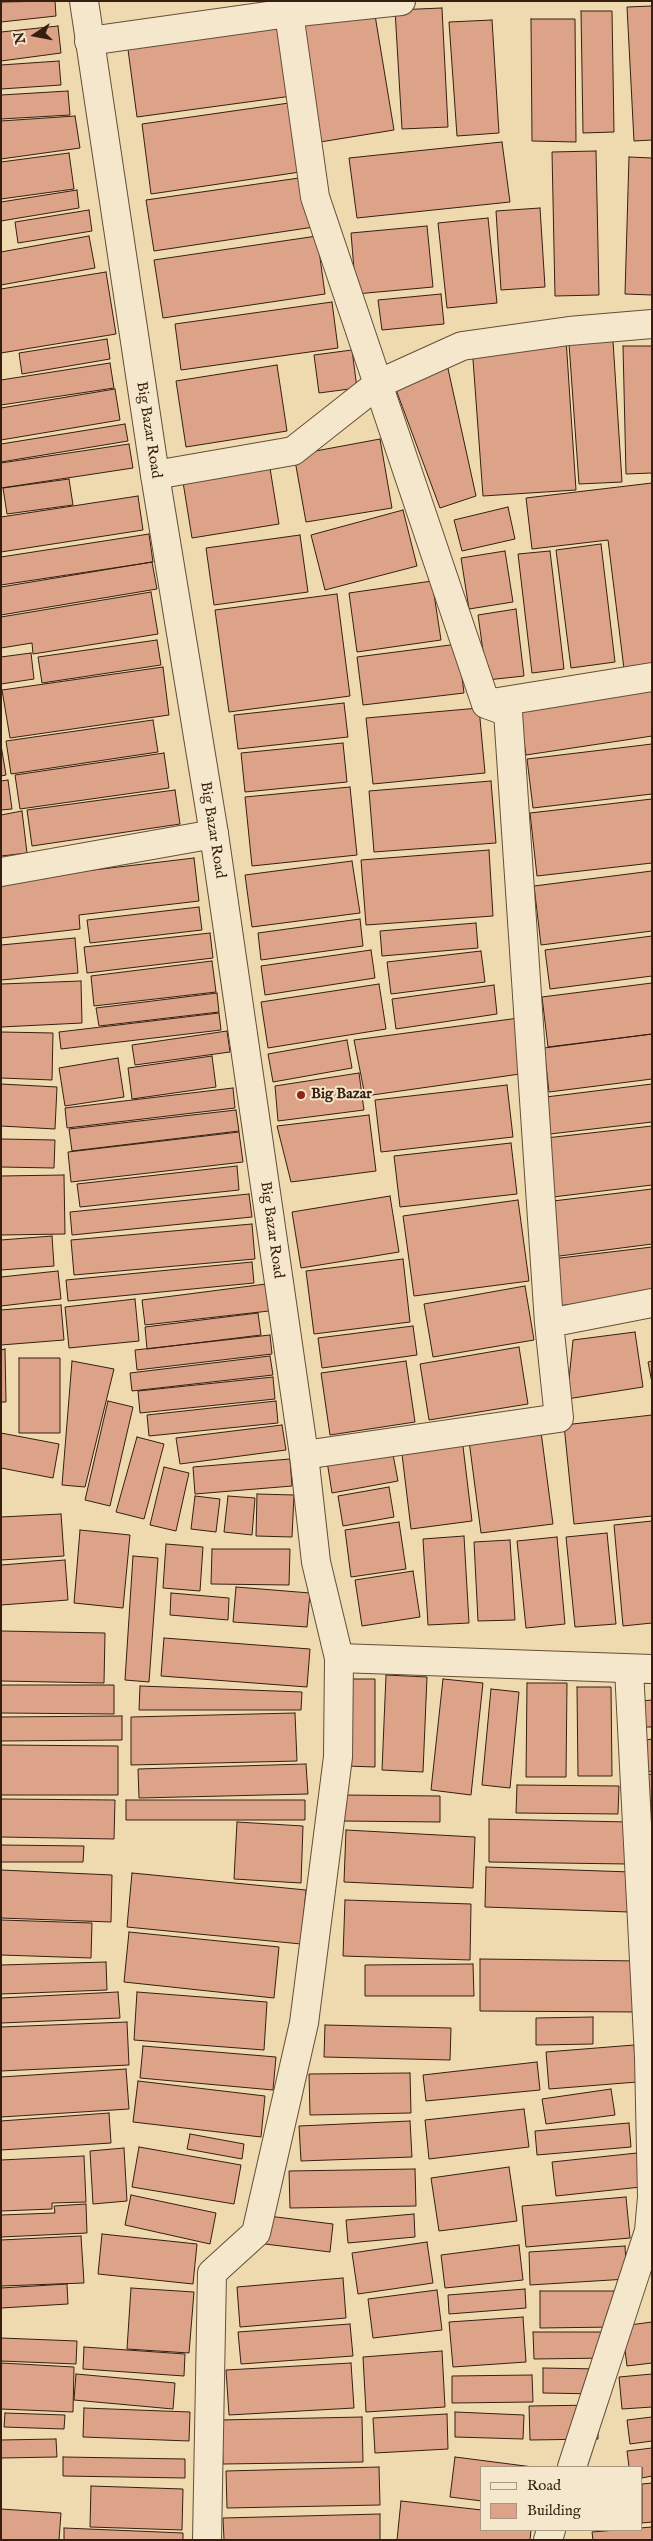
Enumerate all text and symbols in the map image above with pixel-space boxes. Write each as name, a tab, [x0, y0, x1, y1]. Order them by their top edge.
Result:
north arrow	[10, 10, 60, 60]
text: N	[10, 30, 30, 46]
street label: Big Bazar Road	[131, 380, 165, 480]
street label: Big Bazar Road	[195, 780, 229, 880]
place label: Big Bazar	[311, 1086, 372, 1104]
marker: Big Bazar	[295, 1089, 307, 1101]
street label: Big Bazar Road	[255, 1180, 287, 1280]
legend	[480, 2466, 643, 2531]
text: Road	[527, 2476, 561, 2495]
text: Building	[527, 2501, 581, 2520]

